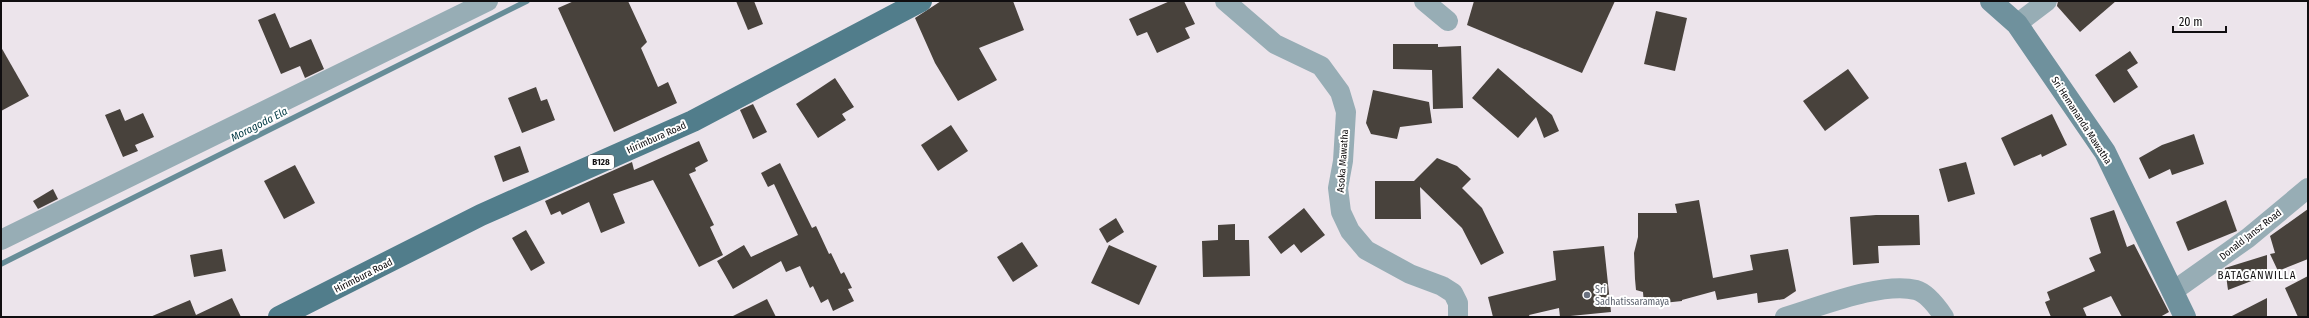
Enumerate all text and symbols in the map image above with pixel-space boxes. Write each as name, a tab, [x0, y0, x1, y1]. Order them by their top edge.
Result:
scale bar	[2173, 8, 2226, 34]
text: 20 m	[2179, 15, 2203, 29]
street label: Sri Hemananda Mawatha	[2048, 75, 2114, 167]
water label: Moragoda Ela	[229, 104, 290, 144]
street label: Hirimbura Road	[625, 119, 688, 156]
street label: Asoka Mawatha	[1335, 129, 1351, 193]
road number: B128	[588, 155, 614, 169]
street label: Donald Jansz Road	[2217, 207, 2284, 263]
street label: Hirimbura Road	[332, 256, 395, 296]
district label: BATAGANWILLA	[2218, 269, 2296, 282]
place label: Sri Sadhatissaramaya	[1595, 284, 1669, 308]
marker: Sri Sadhatissaramaya	[1582, 290, 1592, 300]

